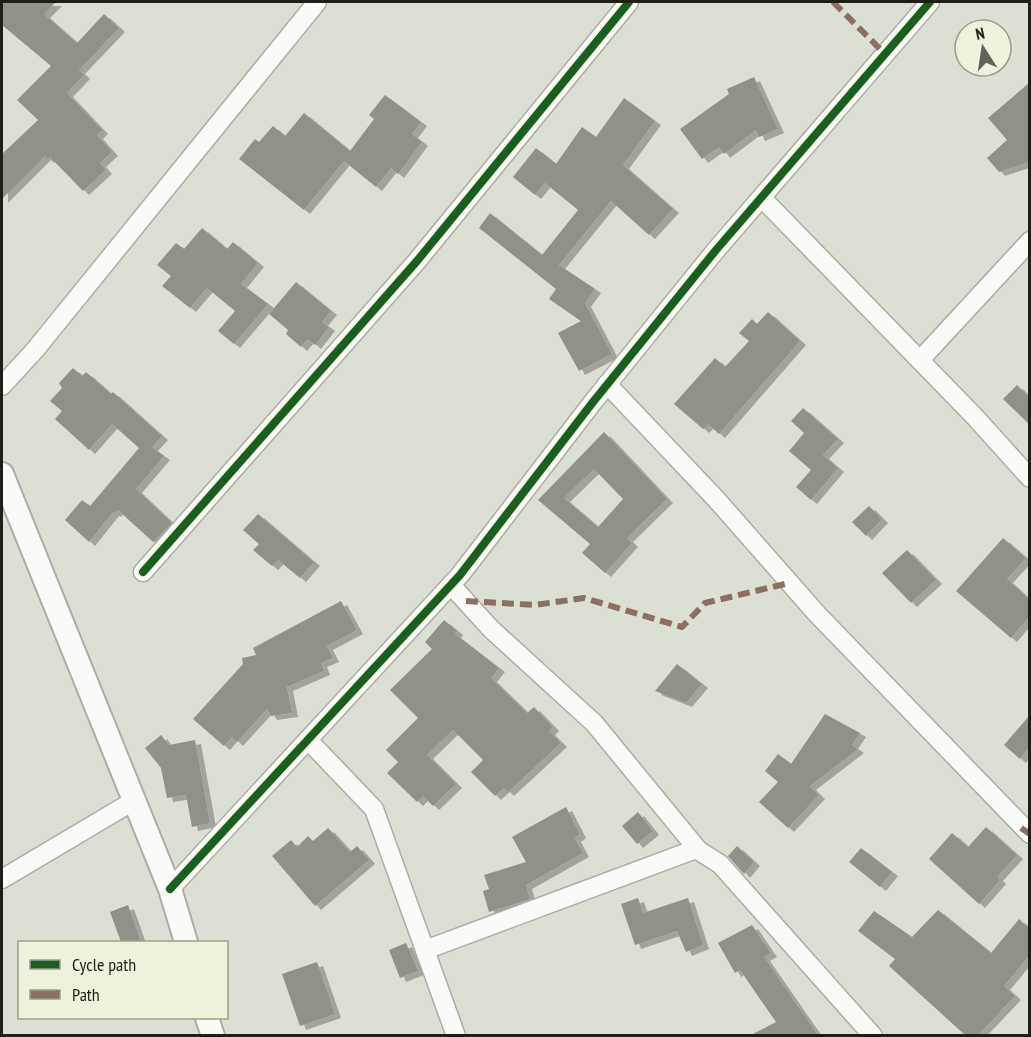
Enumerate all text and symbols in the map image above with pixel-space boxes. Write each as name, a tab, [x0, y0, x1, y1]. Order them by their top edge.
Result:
north arrow	[953, 18, 1013, 78]
text: N	[974, 23, 986, 44]
legend	[18, 941, 228, 1019]
text: Cycle path	[72, 953, 136, 976]
text: Path	[72, 983, 100, 1006]

